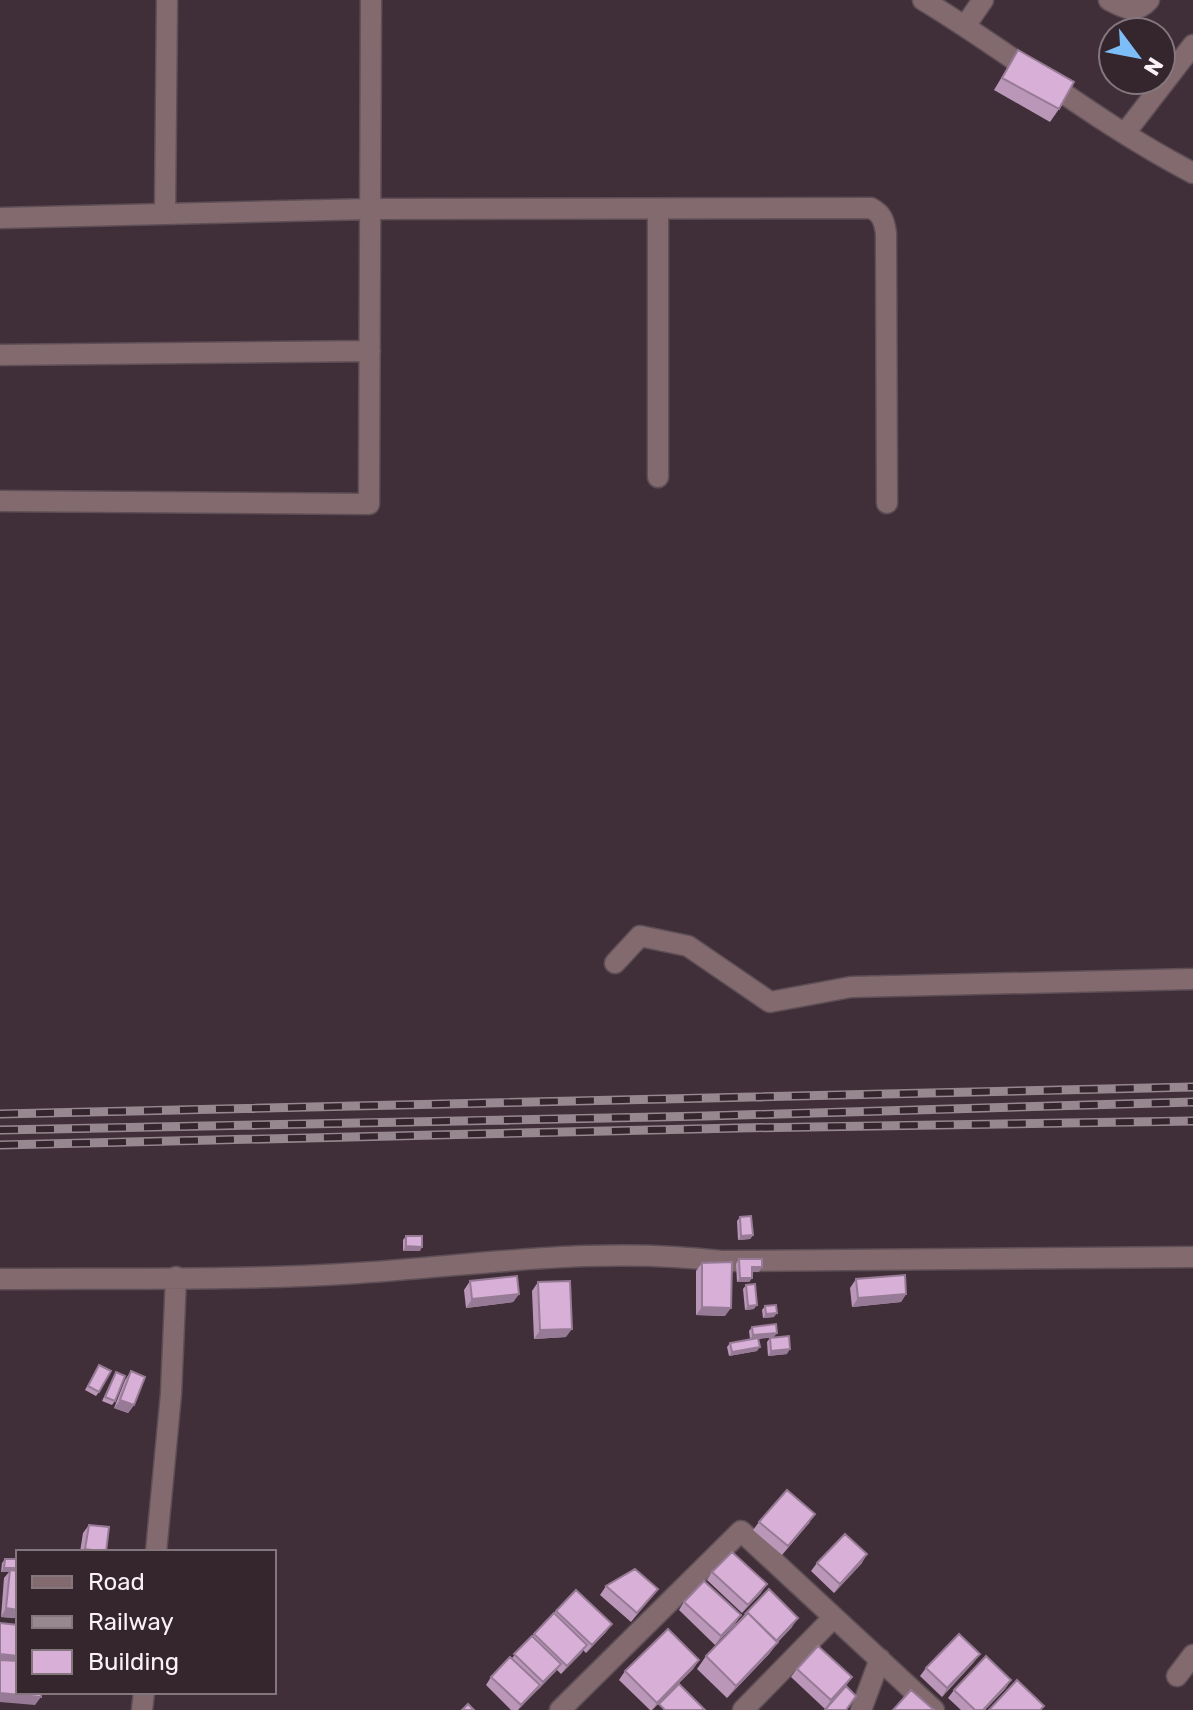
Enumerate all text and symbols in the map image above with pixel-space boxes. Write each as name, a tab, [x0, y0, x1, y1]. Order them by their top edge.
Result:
north arrow	[1097, 16, 1177, 96]
text: N	[1138, 52, 1169, 80]
legend	[16, 1550, 276, 1694]
text: Road	[88, 1568, 145, 1596]
text: Railway	[88, 1608, 174, 1636]
text: Building	[88, 1648, 179, 1676]

